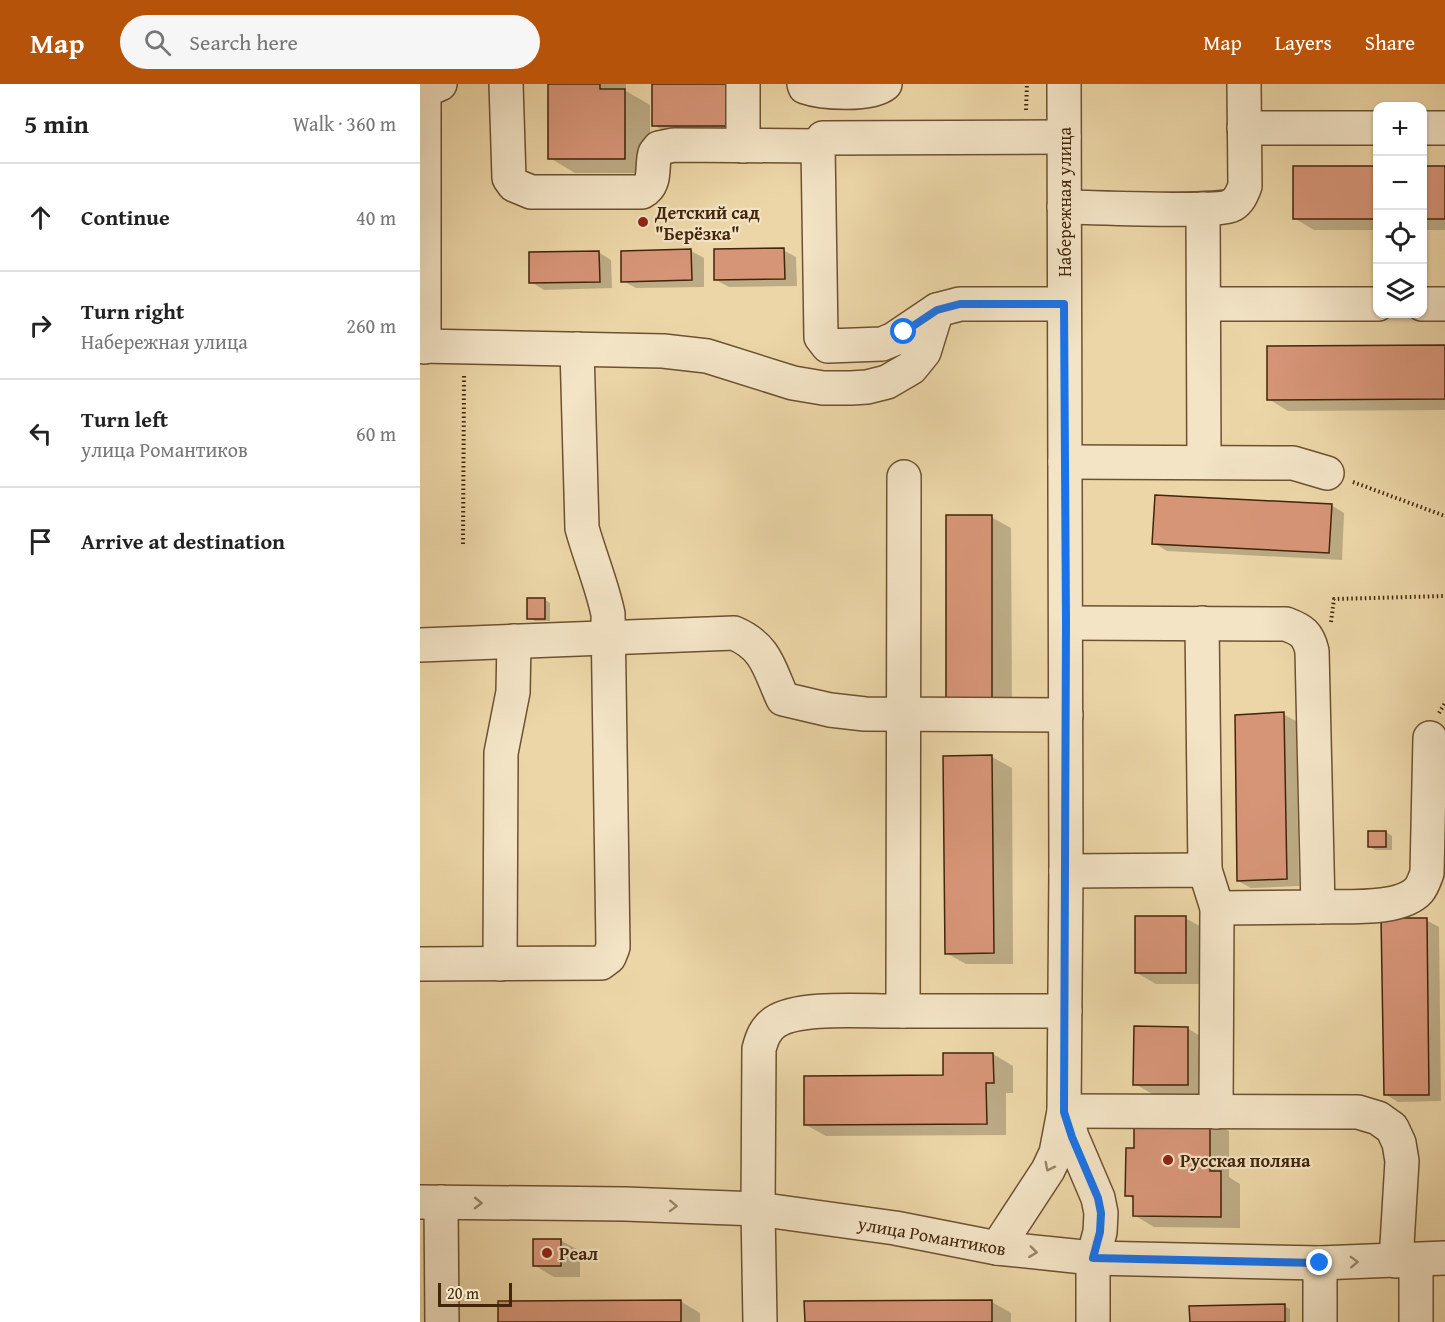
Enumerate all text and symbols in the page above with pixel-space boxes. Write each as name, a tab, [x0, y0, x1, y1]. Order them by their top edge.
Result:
search box	[120, 15, 540, 69]
text: Map	[30, 22, 84, 63]
icon: search	[141, 26, 174, 59]
text: Search here	[189, 26, 298, 58]
text: Map	[1203, 27, 1242, 58]
text: Layers	[1275, 27, 1332, 58]
text: Share	[1365, 27, 1415, 58]
map controls	[1373, 102, 1427, 318]
button: +	[1373, 102, 1427, 156]
text: 5 min	[24, 104, 89, 143]
text: Walk · 360 m	[293, 109, 396, 138]
street label: Набережная улица	[1051, 126, 1078, 277]
button: −	[1373, 156, 1427, 210]
place label: Детский сад "Берёзка"	[654, 199, 760, 247]
icon: ahead	[24, 201, 57, 234]
text: Continue	[81, 201, 170, 233]
text: 40 m	[356, 203, 396, 232]
button: locate	[1373, 210, 1427, 264]
marker: Детский сад "Берёзка"	[636, 215, 650, 229]
button: layers	[1373, 264, 1427, 318]
text: Turn right	[81, 295, 184, 327]
icon: right	[24, 309, 57, 342]
text: 260 m	[346, 311, 396, 340]
route start	[890, 318, 916, 344]
text: Набережная улица	[81, 327, 248, 356]
text: Turn left	[81, 403, 168, 435]
icon: left	[24, 417, 57, 450]
text: 60 m	[356, 419, 396, 448]
text: улица Романтиков	[81, 435, 248, 464]
icon: arrive	[24, 525, 57, 558]
text: Arrive at destination	[81, 525, 285, 557]
place label: Русская поляна	[1180, 1147, 1311, 1174]
marker: Русская поляна	[1161, 1153, 1175, 1167]
one-way arrow	[1044, 1161, 1056, 1172]
one-way arrow	[474, 1197, 483, 1209]
one-way arrow	[669, 1199, 678, 1212]
street label: улица Романтиков	[855, 1210, 1008, 1262]
place label: Реал	[559, 1240, 599, 1267]
marker: Реал	[540, 1246, 554, 1260]
one-way arrow	[1028, 1246, 1037, 1258]
route end	[1306, 1249, 1332, 1275]
one-way arrow	[1349, 1255, 1358, 1268]
scale bar	[438, 1280, 512, 1308]
text: 20 m	[447, 1281, 479, 1305]

